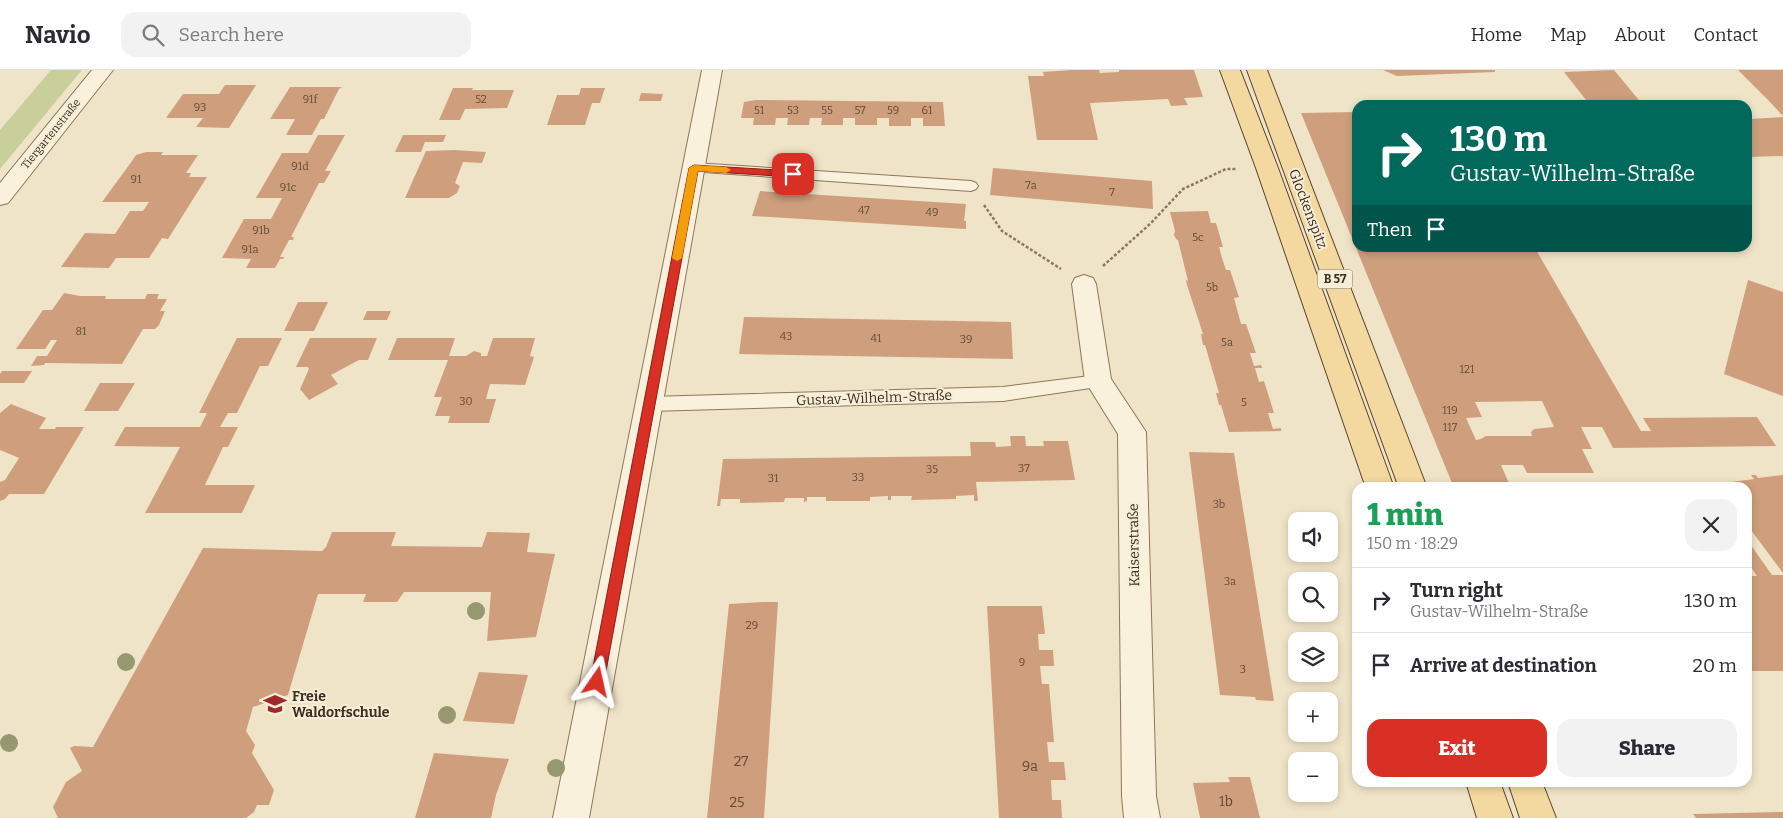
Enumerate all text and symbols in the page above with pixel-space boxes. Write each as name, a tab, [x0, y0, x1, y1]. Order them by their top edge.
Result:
search box	[121, 12, 471, 57]
text: Navio	[25, 21, 91, 49]
icon: search	[139, 21, 167, 49]
text: Search here	[179, 23, 284, 46]
text: Home	[1471, 24, 1522, 46]
text: Map	[1550, 24, 1586, 46]
text: About	[1614, 24, 1665, 46]
text: Contact	[1693, 24, 1758, 46]
house number: 91f	[303, 93, 319, 106]
house number: 52	[475, 93, 487, 106]
street label: Tiergartenstraße	[19, 96, 83, 172]
house number: 93	[194, 101, 206, 114]
house number: 51	[754, 104, 765, 117]
house number: 53	[787, 104, 799, 117]
house number: 55	[821, 104, 833, 117]
house number: 57	[854, 104, 866, 117]
house number: 59	[887, 104, 899, 117]
house number: 61	[922, 104, 933, 117]
text: 130 m	[1450, 118, 1547, 160]
icon: right	[1367, 120, 1432, 185]
pin	[772, 153, 814, 195]
house number: 91d	[291, 160, 309, 173]
icon: arrive	[779, 160, 807, 188]
text: Gustav-Wilhelm-Straße	[1450, 160, 1695, 187]
street label: Glockenspitz	[1285, 167, 1331, 252]
house number: 91	[131, 173, 142, 186]
house number: 7a	[1025, 179, 1037, 192]
house number: 91c	[280, 181, 297, 194]
house number: 7	[1109, 186, 1115, 199]
house number: 47	[858, 204, 870, 217]
house number: 49	[926, 206, 938, 219]
icon: arrive	[1422, 215, 1450, 243]
text: Then	[1367, 218, 1412, 241]
house number: 91b	[252, 224, 270, 237]
house number: 5c	[1192, 231, 1204, 244]
house number: 91a	[242, 243, 258, 256]
road number: B 57	[1318, 270, 1352, 288]
house number: 5b	[1206, 281, 1218, 294]
house number: 81	[75, 325, 87, 338]
house number: 43	[780, 330, 792, 343]
house number: 41	[871, 332, 882, 345]
house number: 39	[960, 333, 972, 346]
house number: 5a	[1221, 336, 1233, 349]
house number: 121	[1460, 363, 1475, 376]
street label: Gustav-Wilhelm-Straße	[796, 387, 952, 409]
house number: 30	[459, 395, 473, 408]
house number: 5	[1241, 396, 1247, 409]
house number: 119	[1442, 404, 1458, 417]
house number: 117	[1443, 421, 1458, 434]
house number: 37	[1018, 462, 1030, 475]
house number: 35	[926, 463, 938, 476]
house number: 33	[852, 471, 864, 484]
house number: 31	[768, 472, 779, 485]
text: 1 min	[1367, 497, 1443, 533]
house number: 3b	[1213, 498, 1225, 511]
button: close	[1685, 499, 1737, 551]
street label: Kaiserstraße	[1125, 503, 1143, 587]
map controls	[1288, 512, 1338, 802]
button: sound	[1288, 512, 1338, 562]
text: 150 m · 18:29	[1367, 534, 1458, 553]
button: search	[1288, 572, 1338, 622]
house number: 3a	[1224, 575, 1236, 588]
text: Turn right	[1410, 579, 1503, 602]
icon: right	[1367, 586, 1395, 614]
text: 130 m	[1684, 589, 1737, 612]
text: Gustav-Wilhelm-Straße	[1410, 602, 1588, 621]
house number: 29	[746, 619, 758, 632]
button: layers	[1288, 632, 1338, 682]
icon: arrive	[1367, 651, 1395, 679]
text: Arrive at destination	[1410, 654, 1597, 677]
text: 20 m	[1693, 654, 1737, 677]
position arrow	[570, 655, 622, 707]
house number: 9	[1019, 656, 1025, 669]
house number: 3	[1240, 663, 1246, 676]
place label: Freie Waldorfschule	[292, 688, 390, 721]
school or university icon: Freie Waldorfschule	[262, 691, 288, 717]
button: +	[1288, 692, 1338, 742]
button: Exit	[1367, 719, 1547, 777]
button: Share	[1557, 719, 1737, 777]
button: −	[1288, 752, 1338, 802]
house number: 27	[734, 753, 748, 770]
house number: 9a	[1022, 758, 1038, 775]
house number: 1b	[1219, 793, 1233, 810]
house number: 25	[729, 794, 745, 811]

